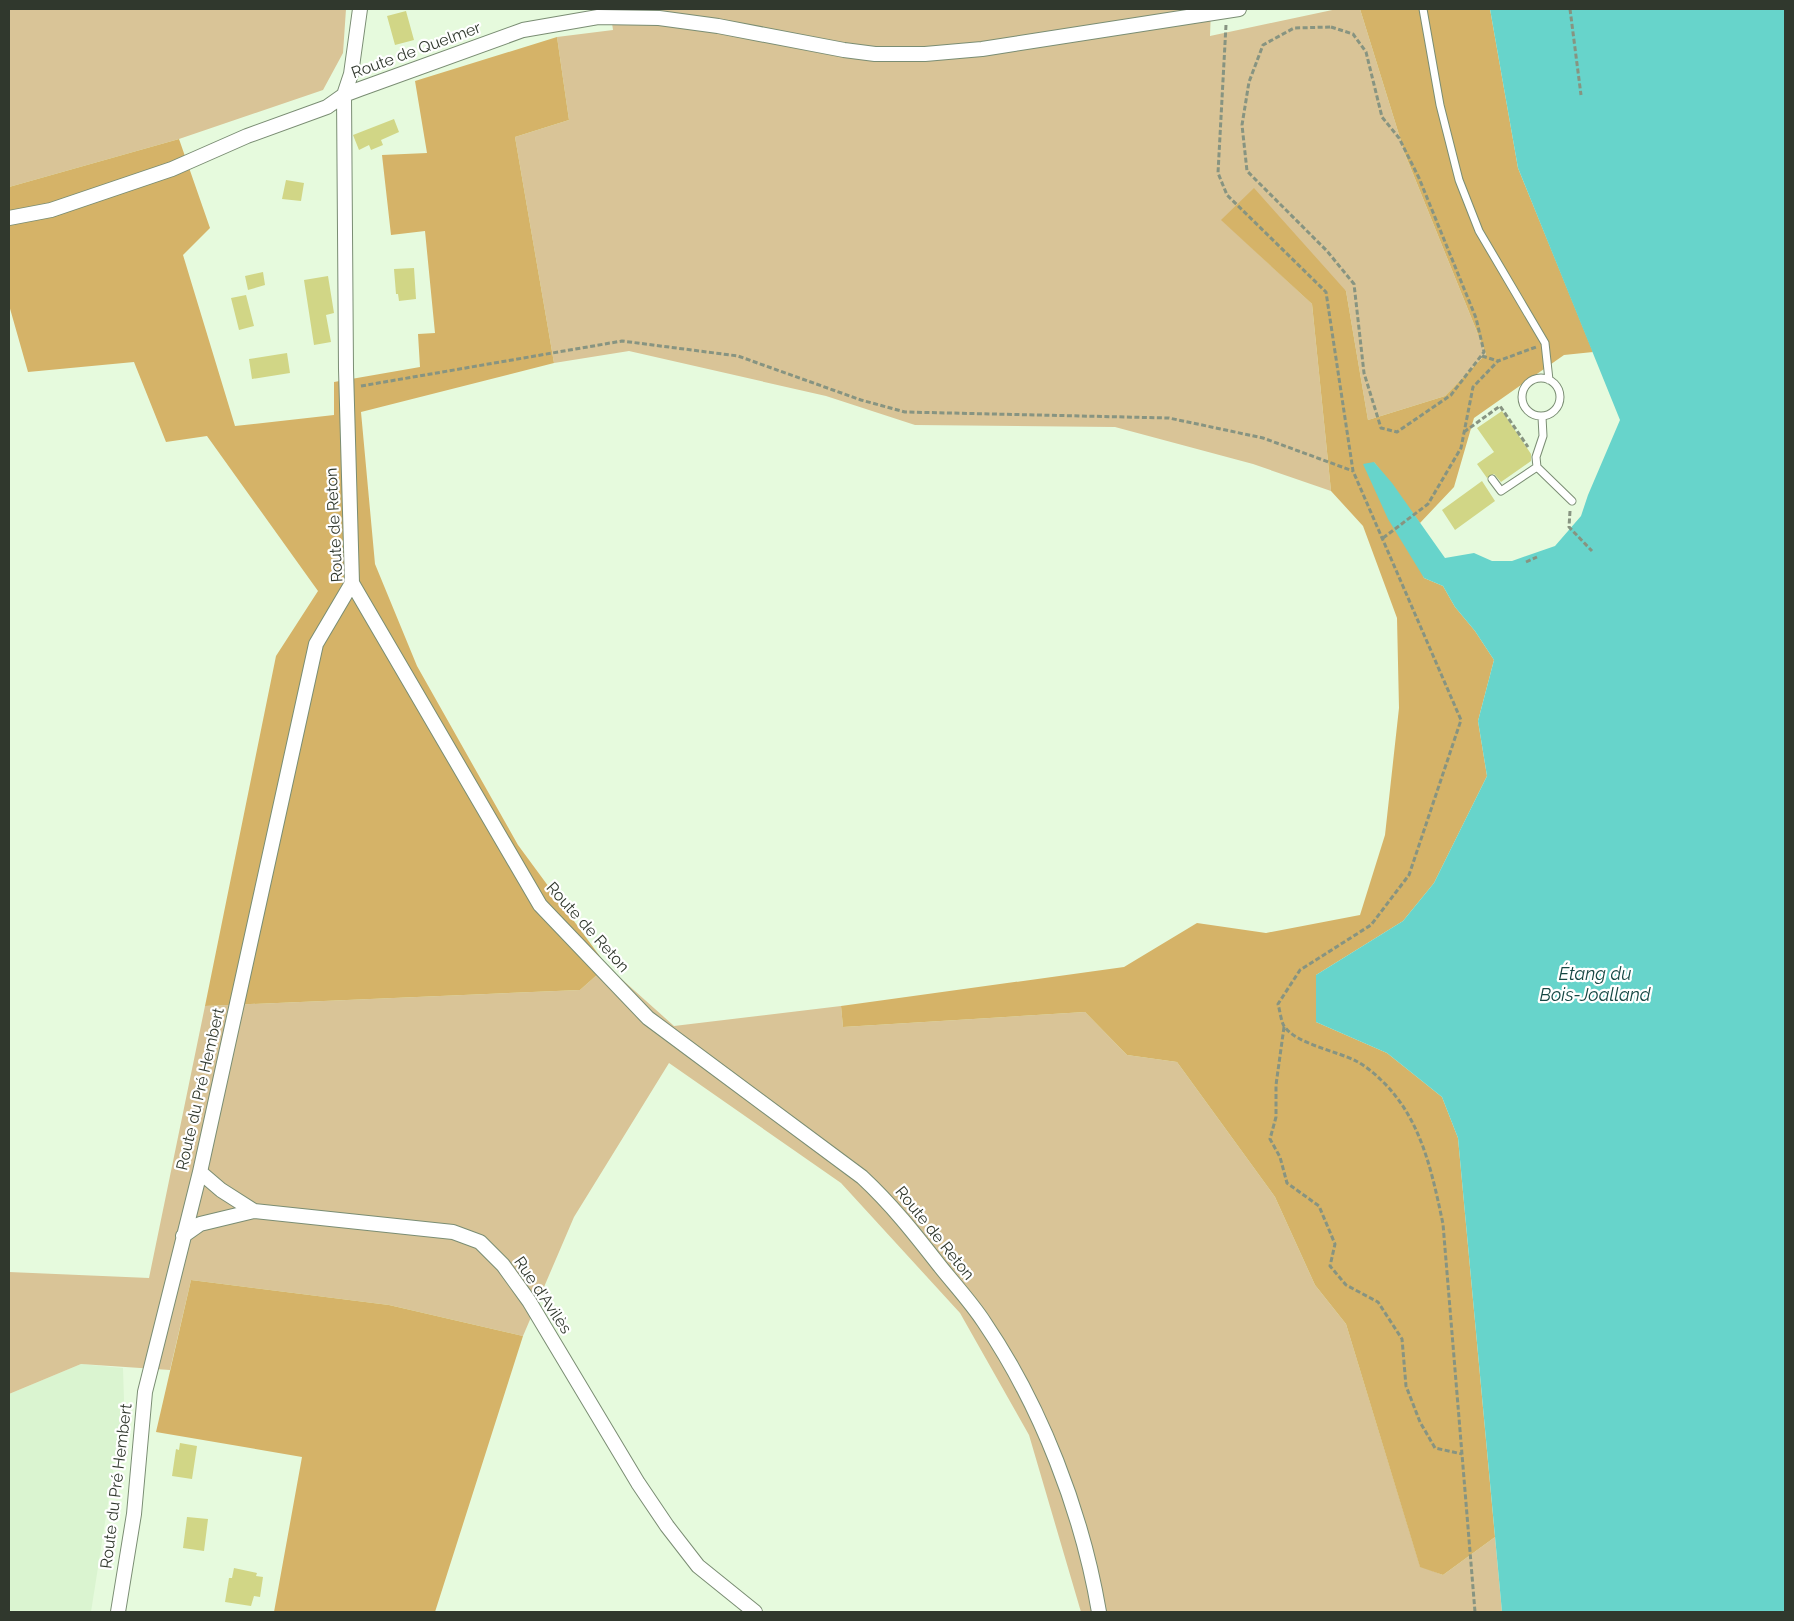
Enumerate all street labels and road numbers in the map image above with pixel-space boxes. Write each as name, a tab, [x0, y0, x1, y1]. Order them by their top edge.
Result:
street label: Route de Quelmer	[349, 18, 484, 82]
street label: Route de Reton	[322, 467, 346, 583]
street label: Route de Reton	[542, 878, 634, 976]
street label: Route du Pré Hembert	[172, 1005, 228, 1172]
street label: Route de Reton	[891, 1182, 979, 1284]
street label: Rue d'Avilès	[510, 1253, 576, 1337]
street label: Route du Pré Hembert	[96, 1402, 136, 1570]

